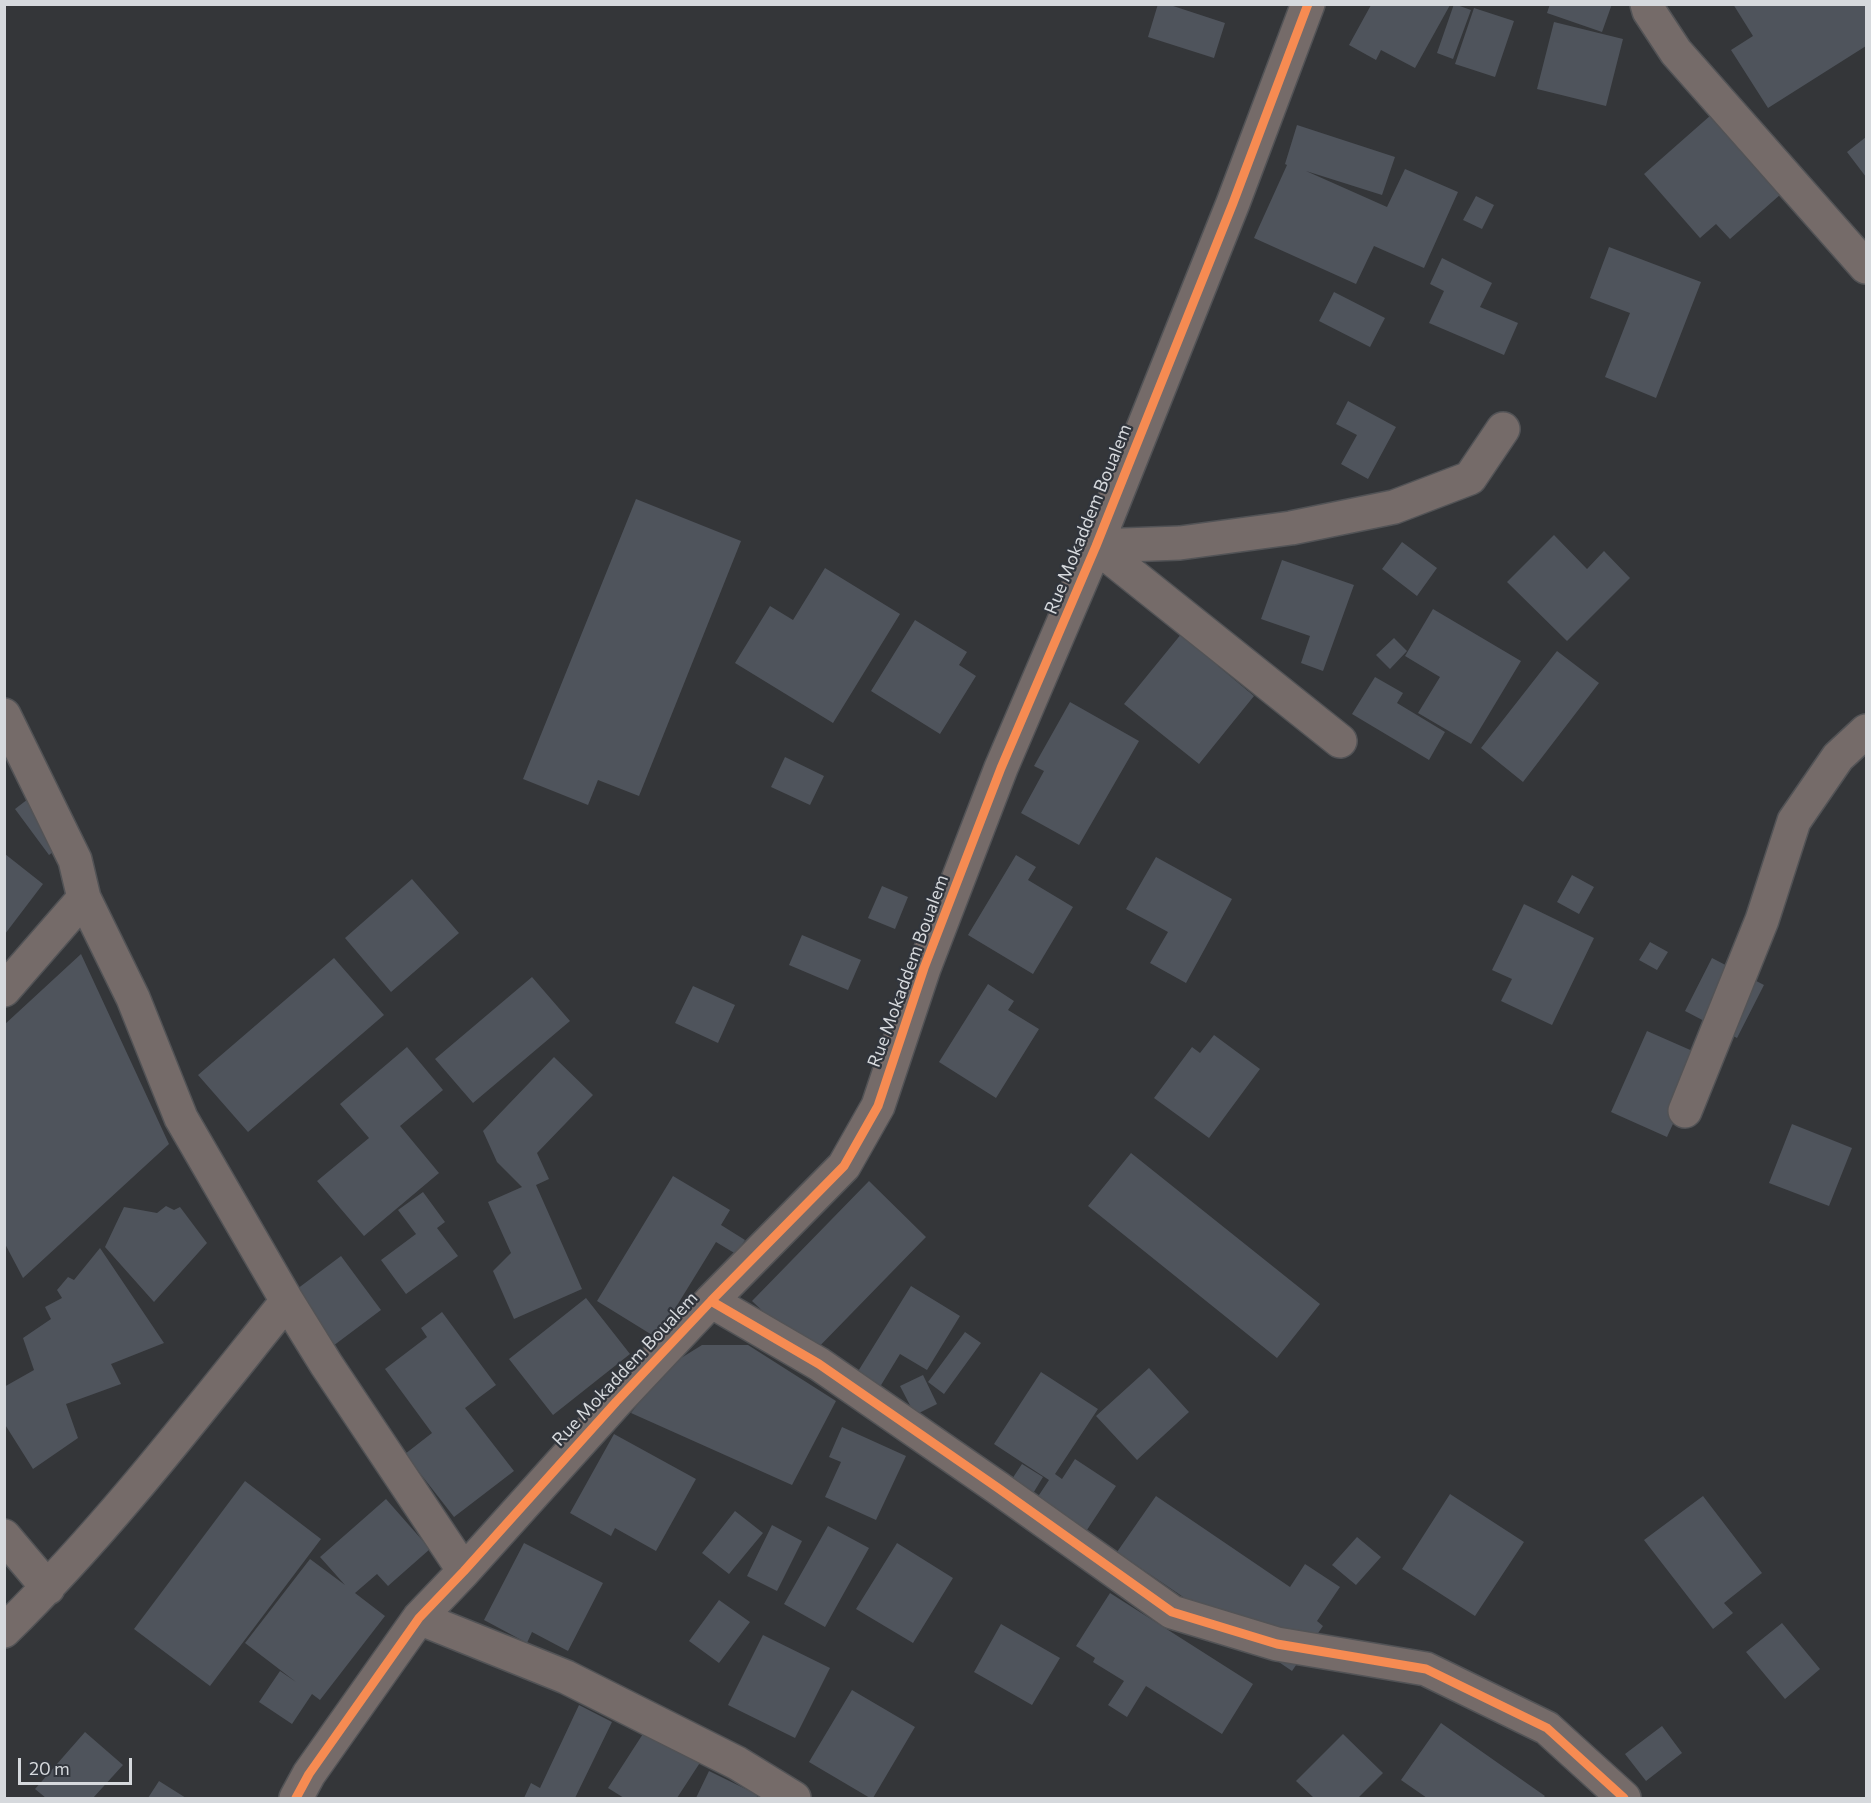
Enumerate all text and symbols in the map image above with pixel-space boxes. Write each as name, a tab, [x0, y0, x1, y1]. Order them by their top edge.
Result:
street label: Rue Mokaddem Boualem	[1040, 421, 1136, 617]
street label: Rue Mokaddem Boualem	[863, 872, 953, 1070]
street label: Rue Mokaddem Boualem	[548, 1287, 702, 1451]
scale bar	[21, 1746, 135, 1784]
text: 20 m	[29, 1757, 70, 1779]

